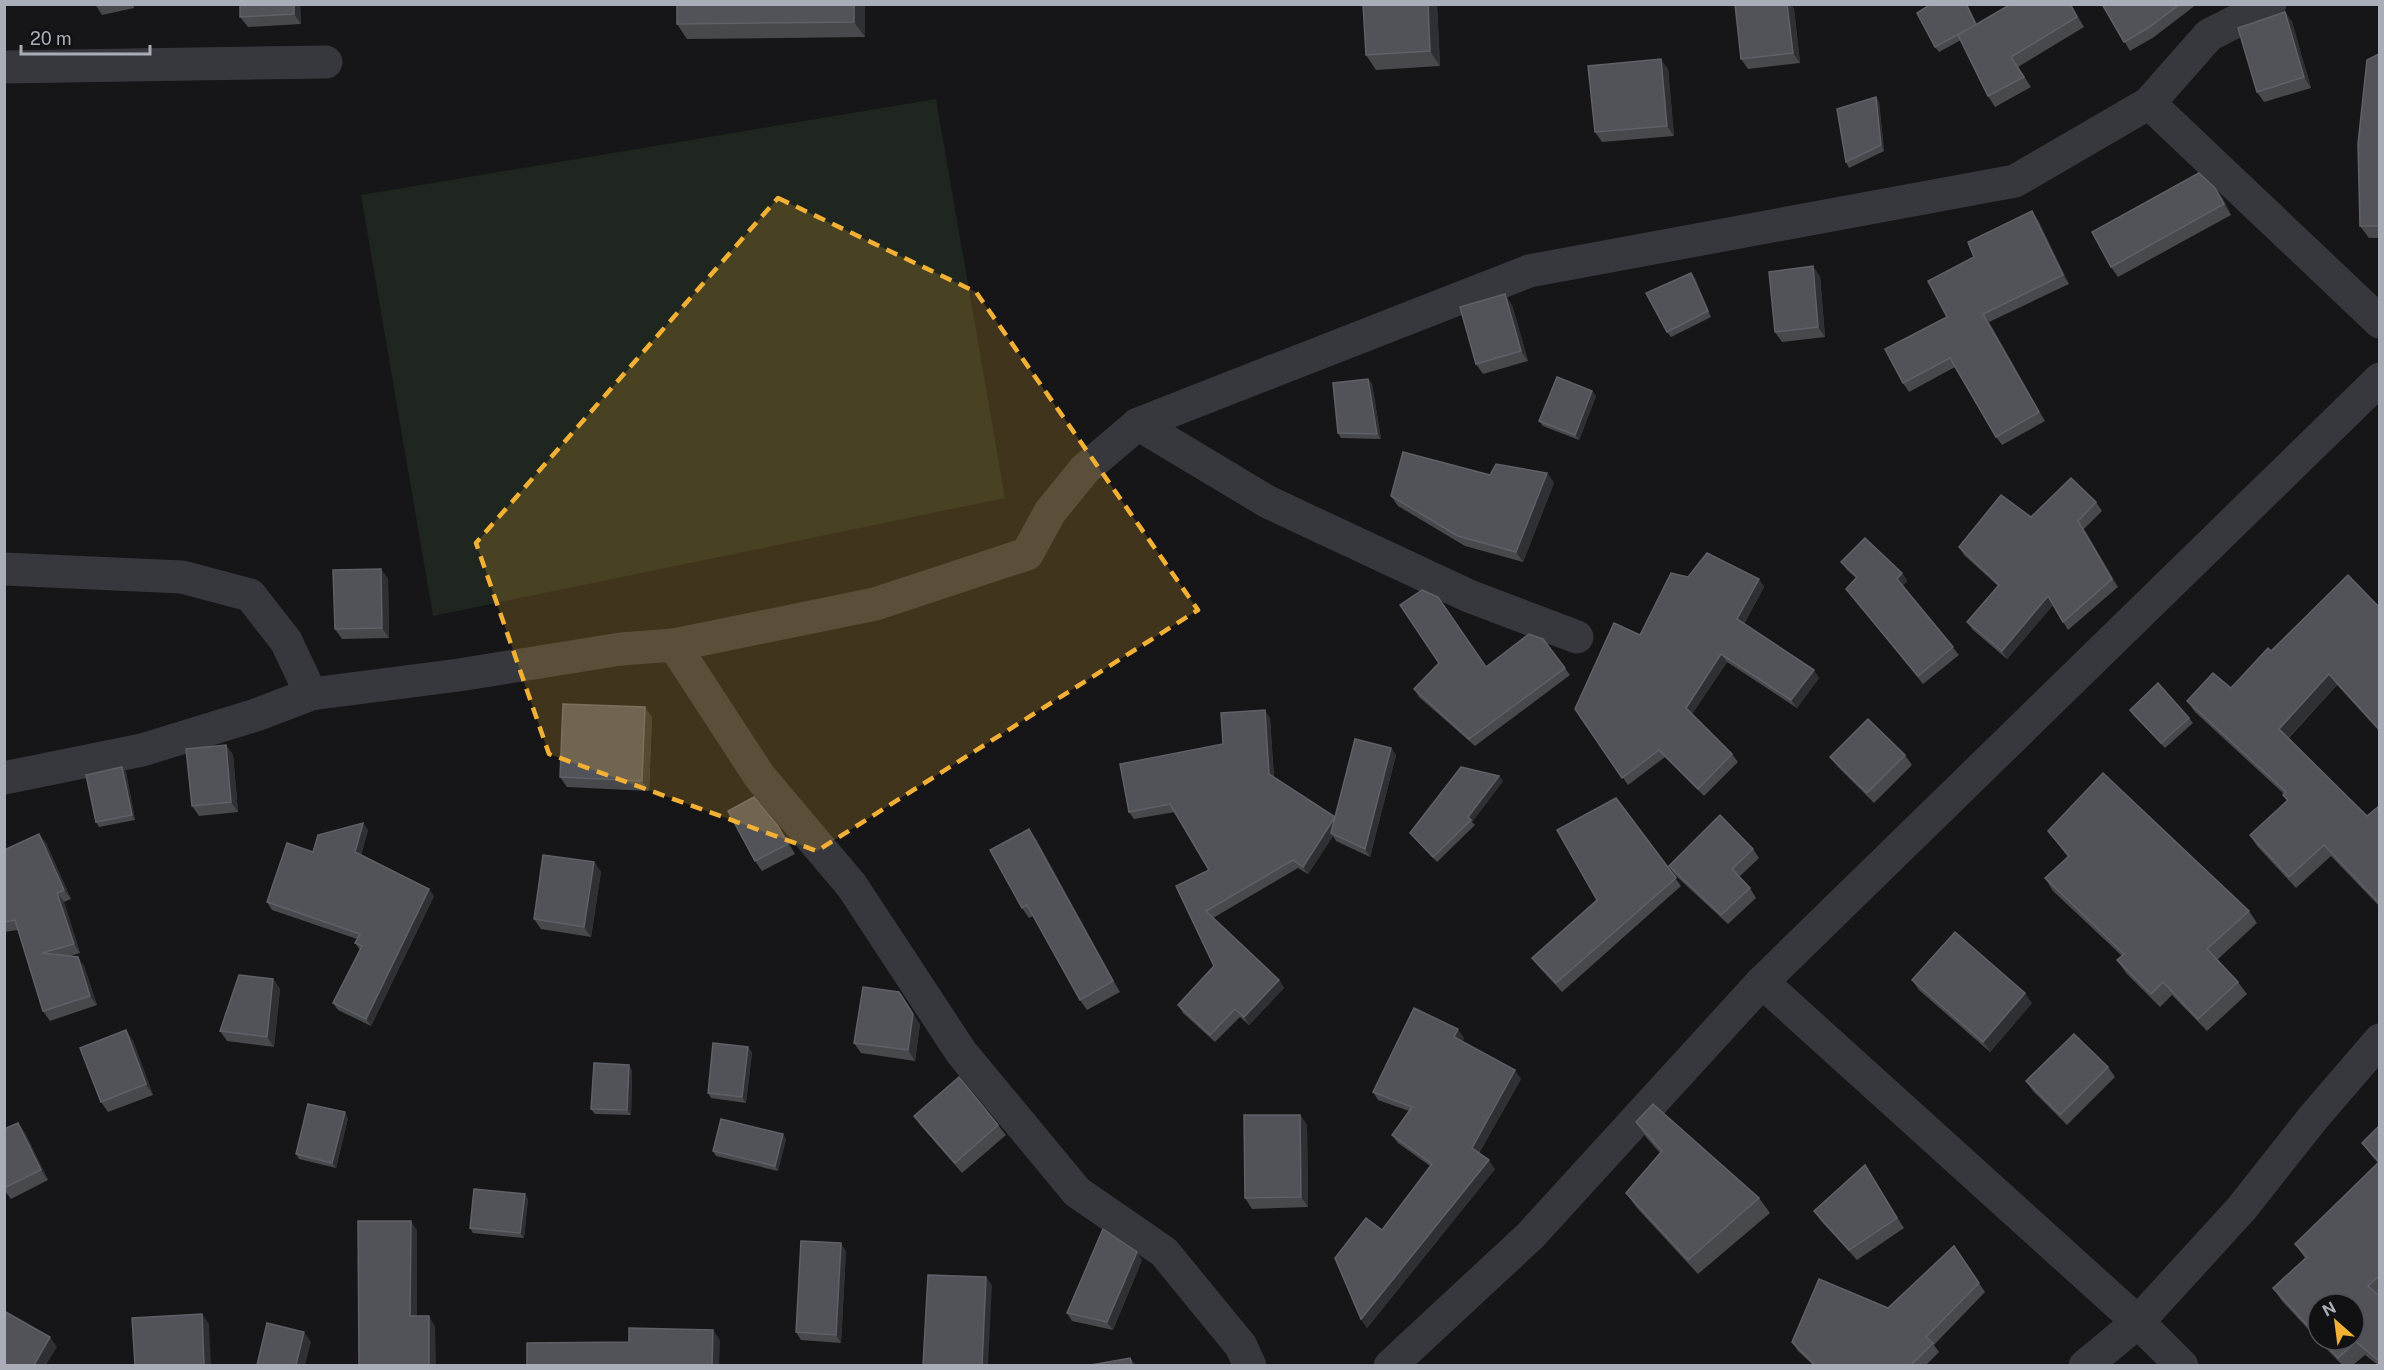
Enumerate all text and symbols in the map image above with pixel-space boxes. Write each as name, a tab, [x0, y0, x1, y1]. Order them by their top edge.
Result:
scale bar	[21, 18, 150, 56]
text: 20 m	[30, 28, 72, 49]
north arrow	[2306, 1292, 2366, 1352]
text: N	[2319, 1298, 2339, 1321]

